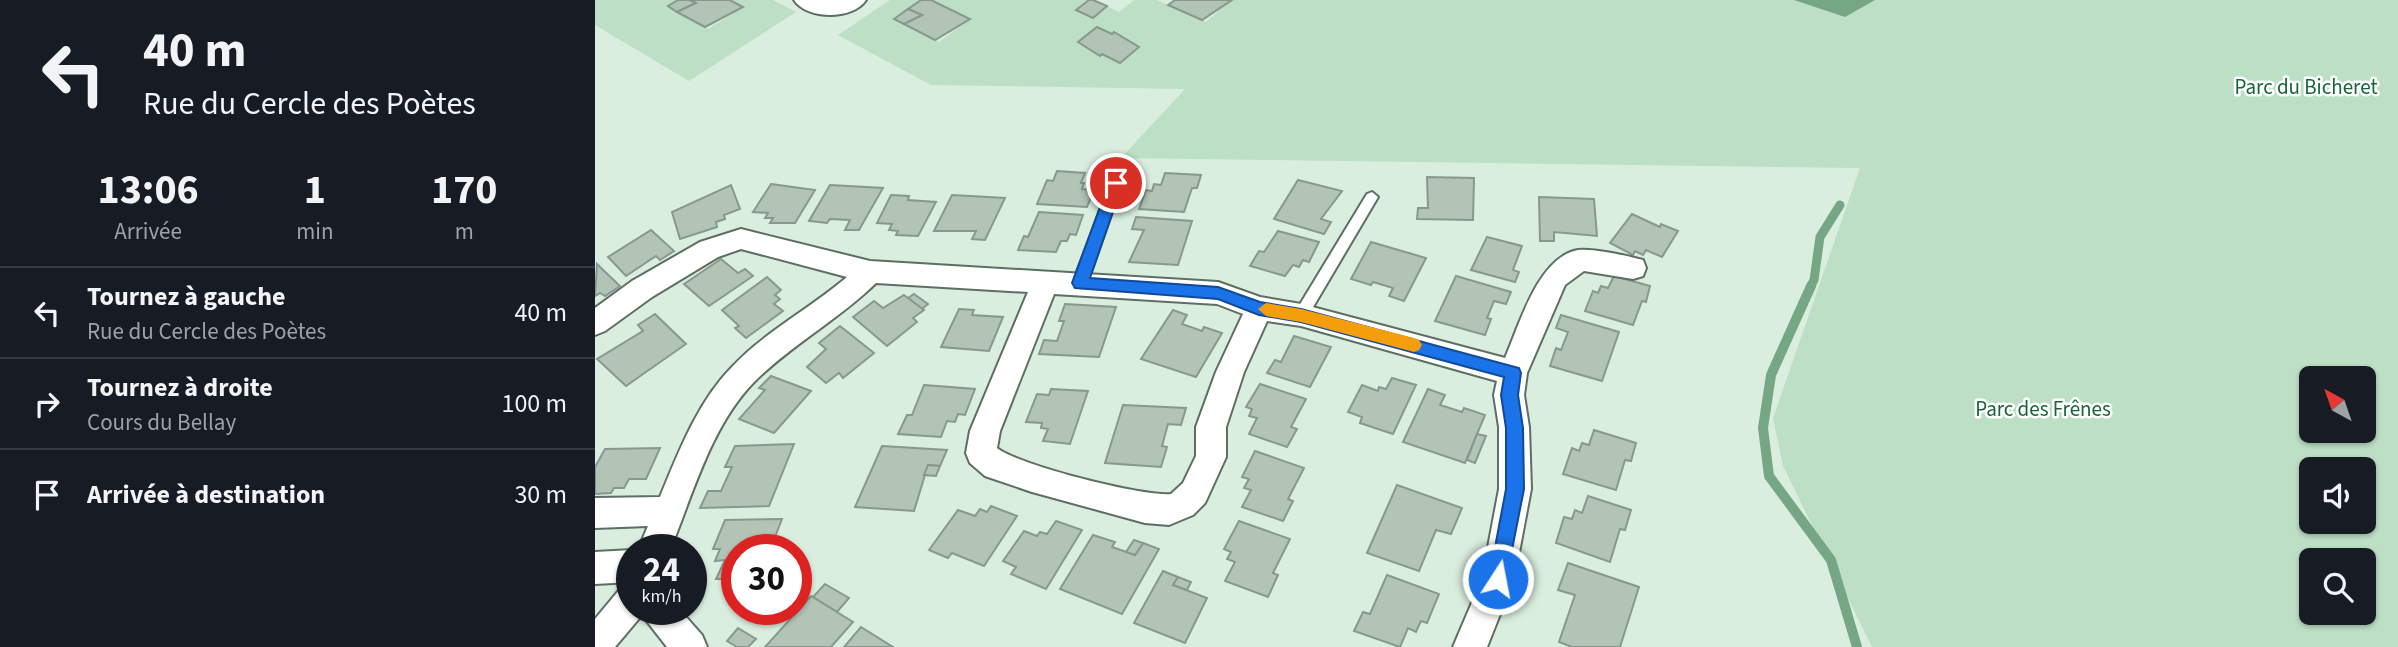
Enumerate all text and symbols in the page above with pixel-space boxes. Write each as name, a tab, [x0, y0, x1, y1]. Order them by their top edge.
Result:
text: 40 m	[143, 16, 247, 86]
icon: left	[28, 28, 119, 119]
park label: Parc du Bicheret	[2234, 72, 2378, 102]
text: Rue du Cercle des Poètes	[143, 81, 476, 127]
pin	[1086, 153, 1146, 213]
text: 13:06	[97, 160, 199, 220]
text: 1	[304, 160, 326, 220]
text: 170	[431, 160, 498, 220]
icon: arrive	[1097, 164, 1135, 202]
text: Arrivée	[114, 215, 182, 248]
text: min	[296, 215, 334, 248]
text: m	[455, 215, 474, 248]
text: Tournez à gauche	[87, 278, 286, 315]
icon: left	[28, 294, 66, 332]
text: 40 m	[514, 294, 567, 331]
text: Rue du Cercle des Poètes	[87, 315, 326, 348]
north arrow	[2299, 366, 2377, 443]
map controls	[2299, 366, 2376, 625]
text: Tournez à droite	[87, 369, 273, 406]
icon: right	[28, 385, 66, 423]
text: 100 m	[501, 385, 567, 422]
park label: Parc des Frênes	[1975, 394, 2111, 424]
text: Cours du Bellay	[87, 406, 236, 439]
button: sound	[2299, 457, 2376, 534]
icon: arrive	[28, 476, 66, 514]
text: Arrivée à destination	[87, 476, 325, 513]
text: 30 m	[514, 476, 567, 513]
speed limit sign: 30	[721, 534, 812, 625]
position arrow	[1461, 542, 1535, 616]
text: 24	[643, 545, 680, 595]
button: search	[2299, 548, 2376, 625]
text: km/h	[642, 584, 681, 609]

